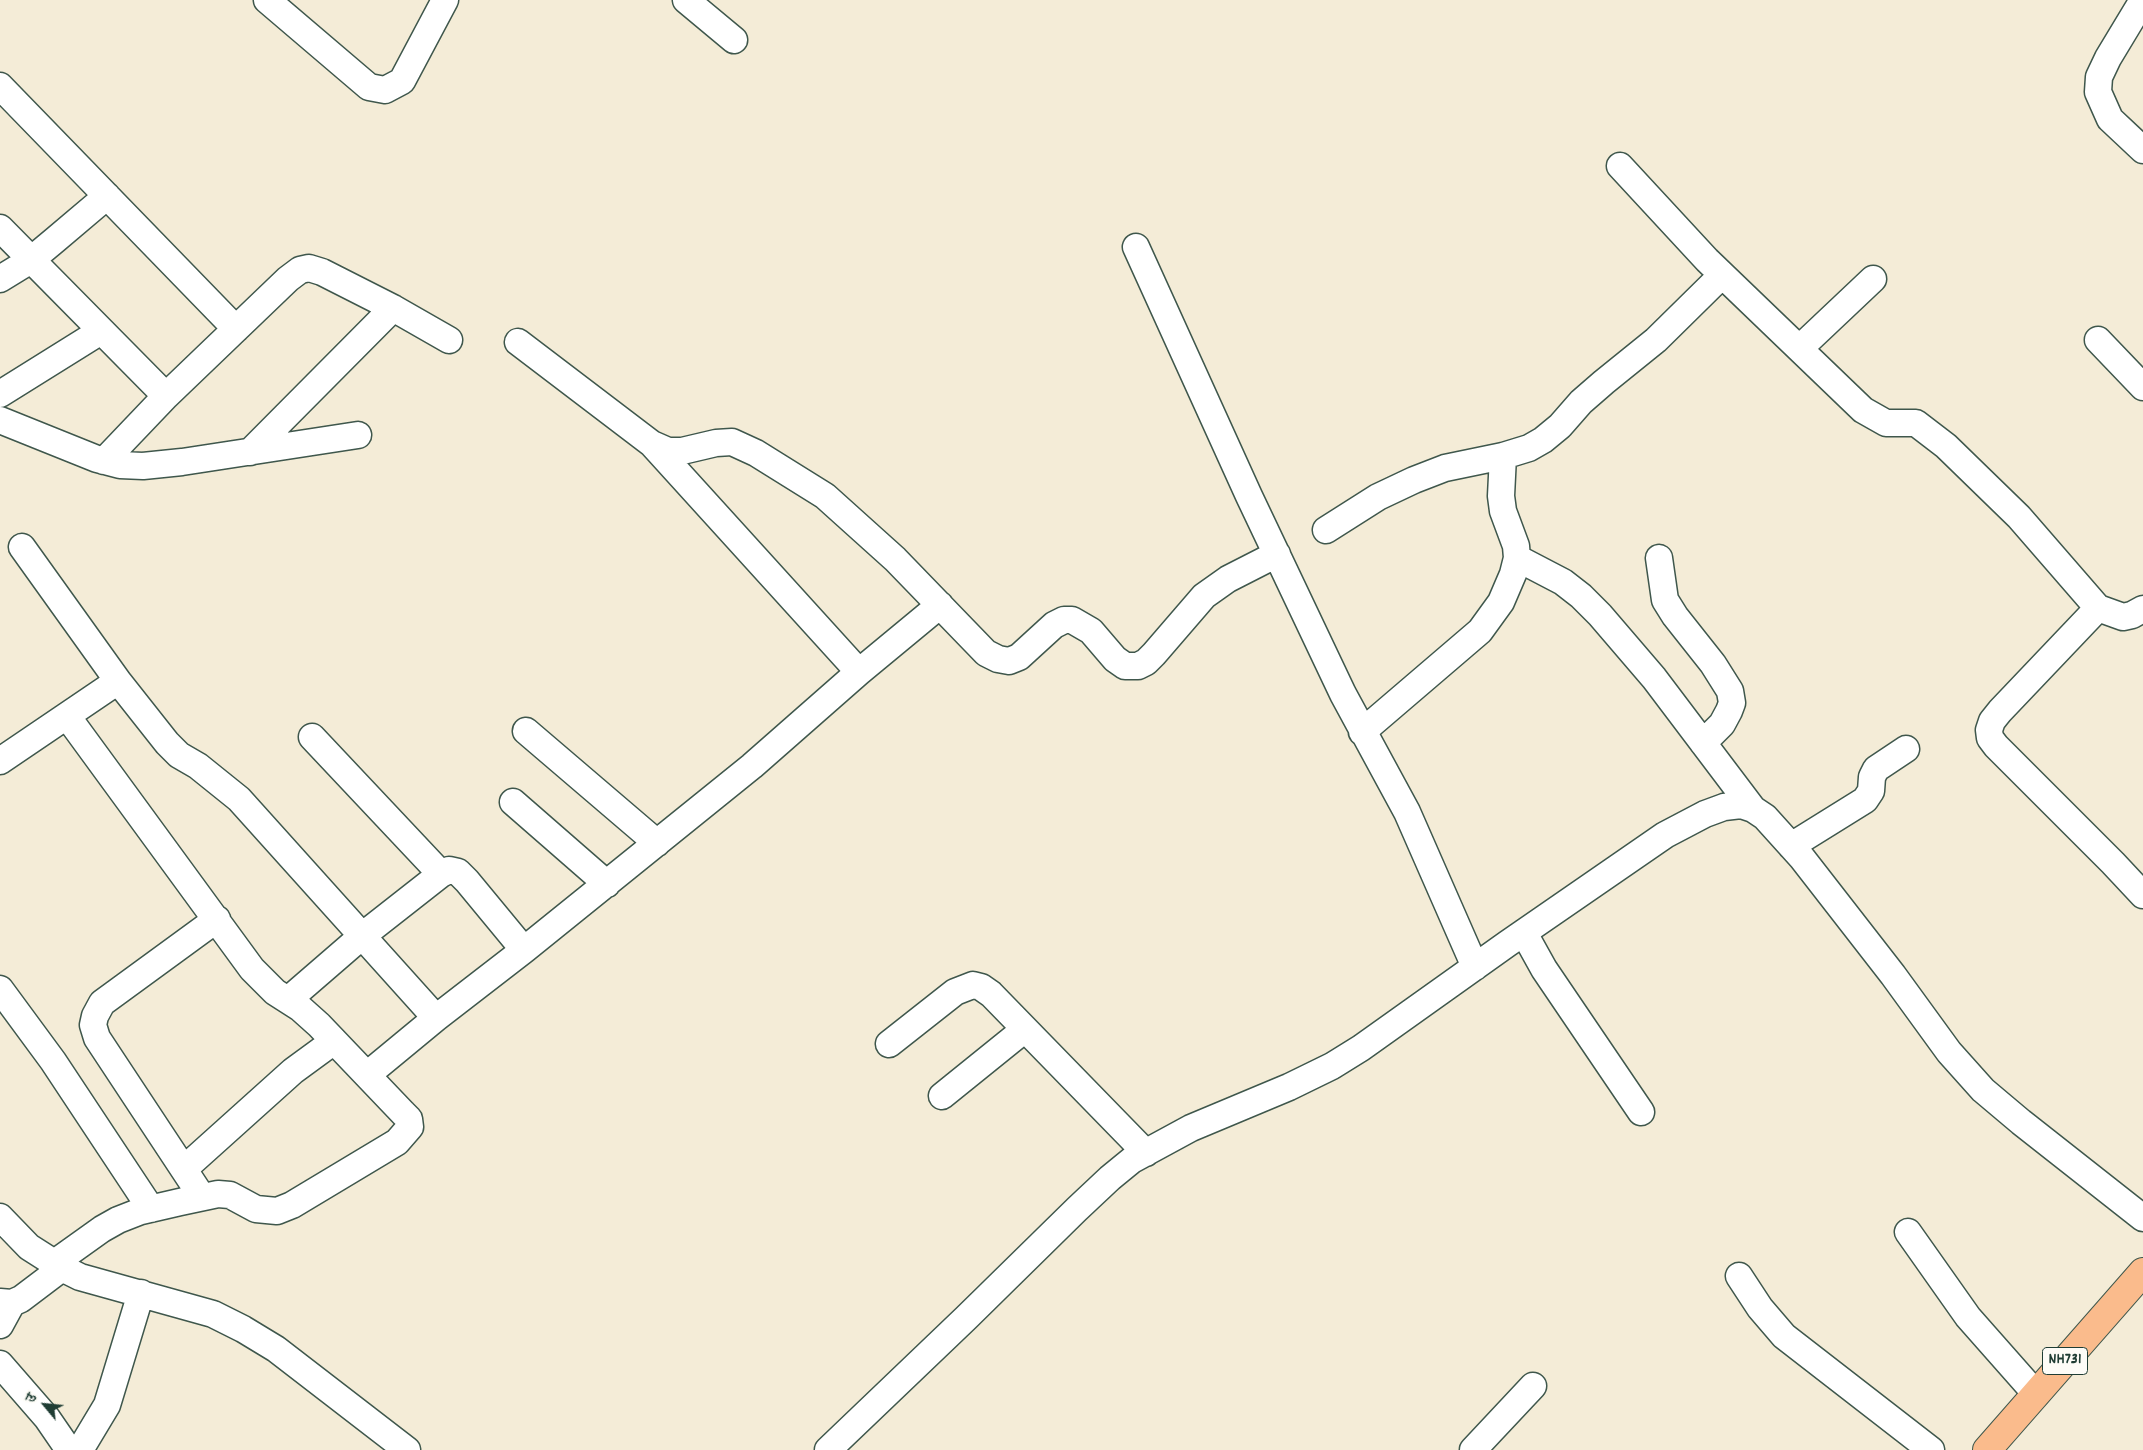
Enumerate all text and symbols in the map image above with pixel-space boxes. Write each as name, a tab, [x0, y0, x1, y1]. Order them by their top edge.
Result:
road number: NH731	[2042, 1348, 2088, 1374]
north arrow	[20, 1380, 70, 1430]
text: उ	[21, 1390, 42, 1406]

